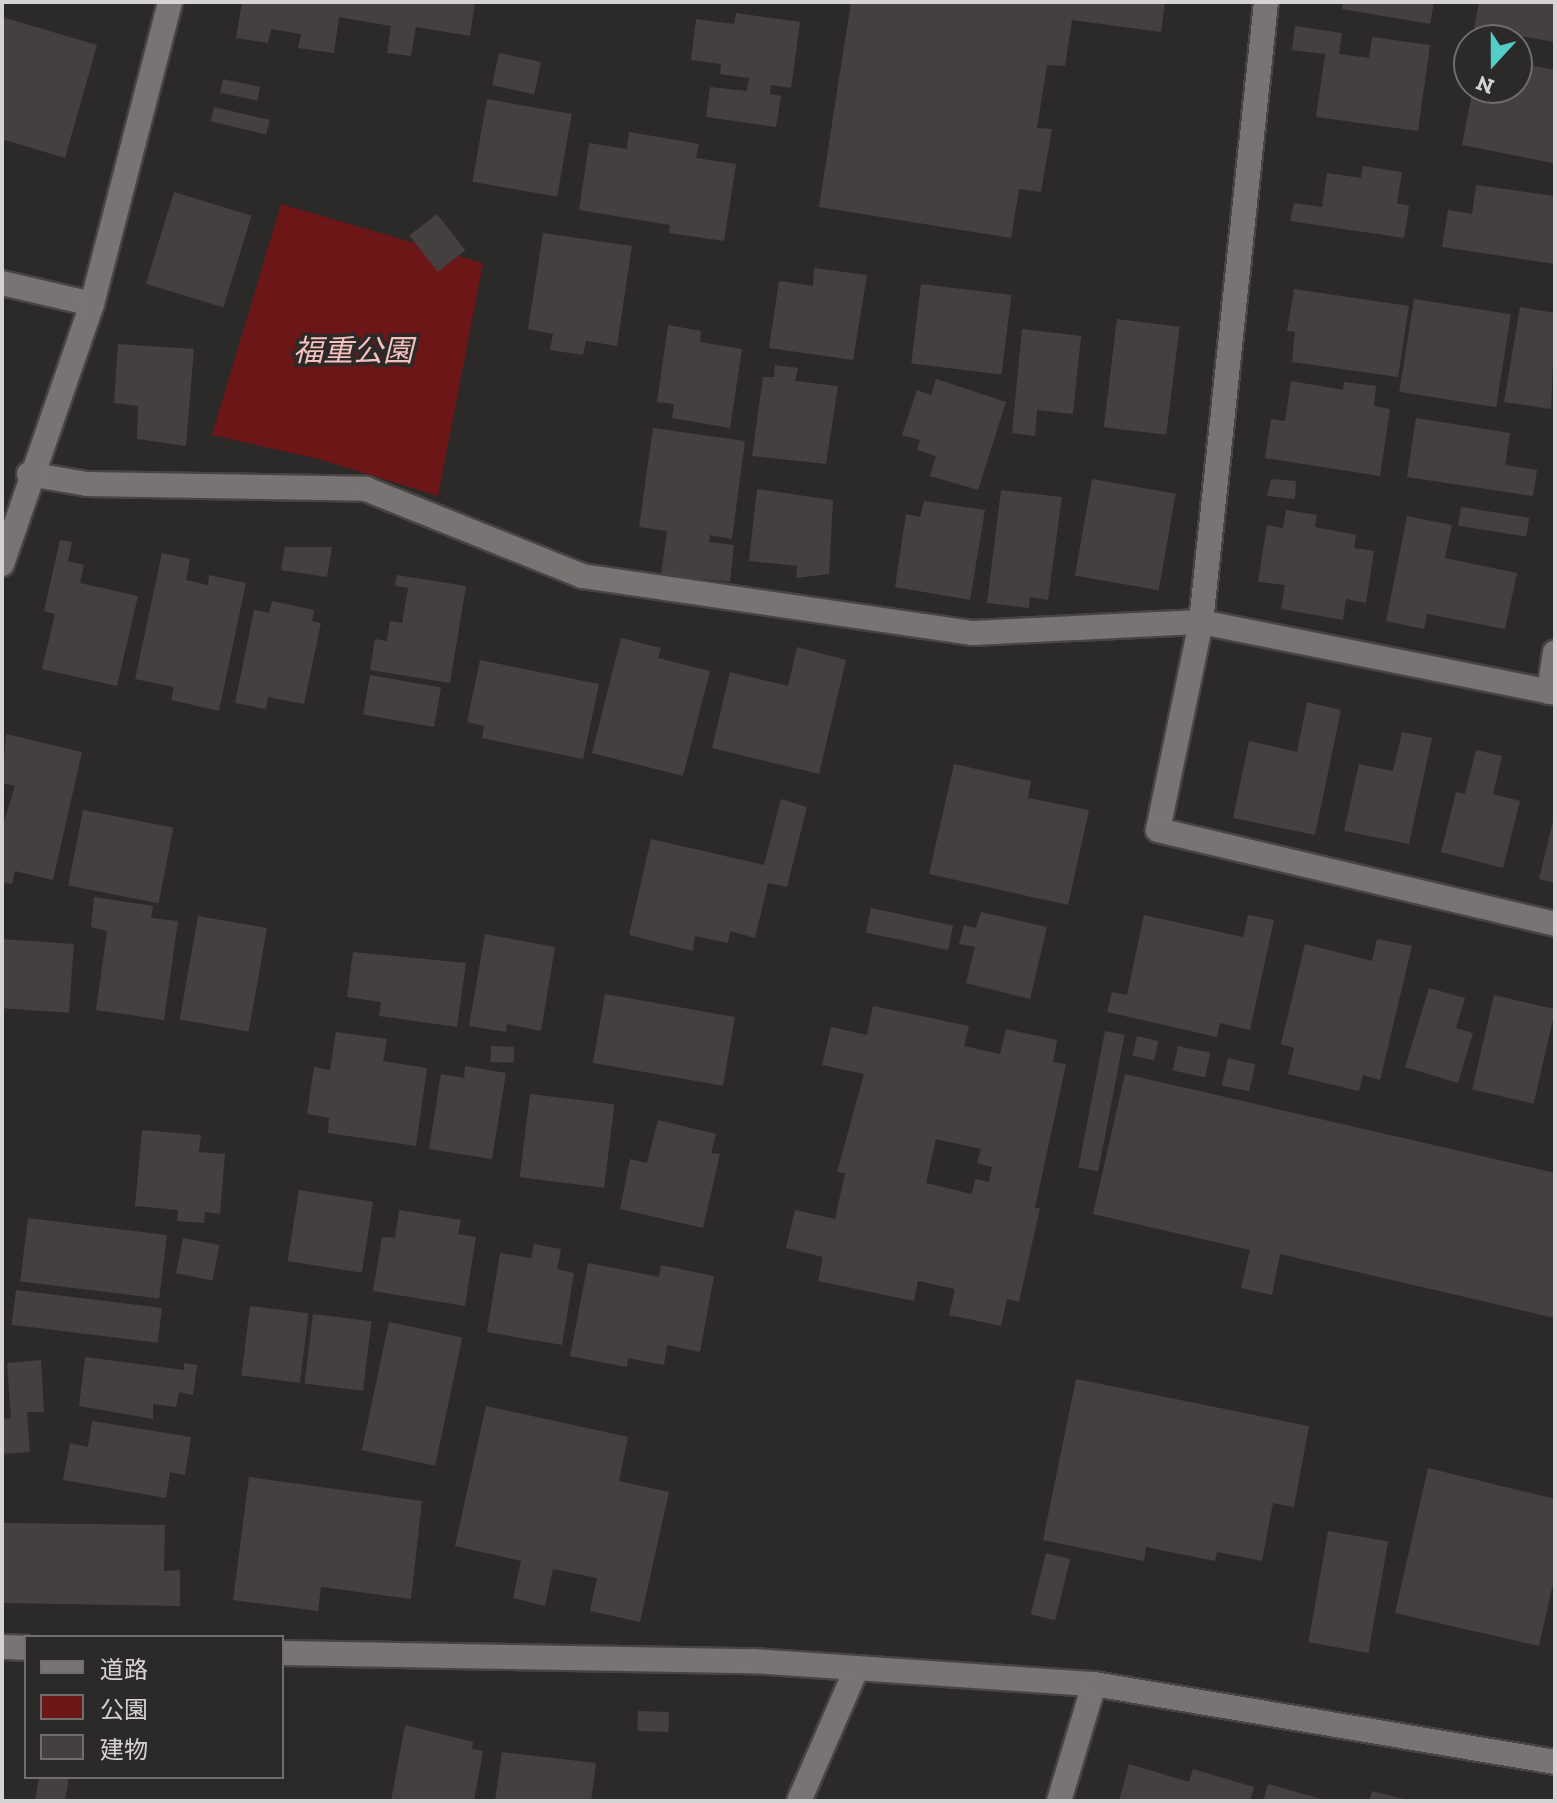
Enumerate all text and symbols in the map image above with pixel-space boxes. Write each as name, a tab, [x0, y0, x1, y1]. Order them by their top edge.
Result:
north arrow	[1453, 24, 1533, 104]
text: N	[1472, 69, 1498, 101]
park label: 福重公園	[293, 333, 413, 369]
legend	[24, 1635, 284, 1779]
text: 道路	[100, 1655, 148, 1684]
text: 公園	[100, 1695, 148, 1724]
text: 建物	[100, 1735, 148, 1764]

